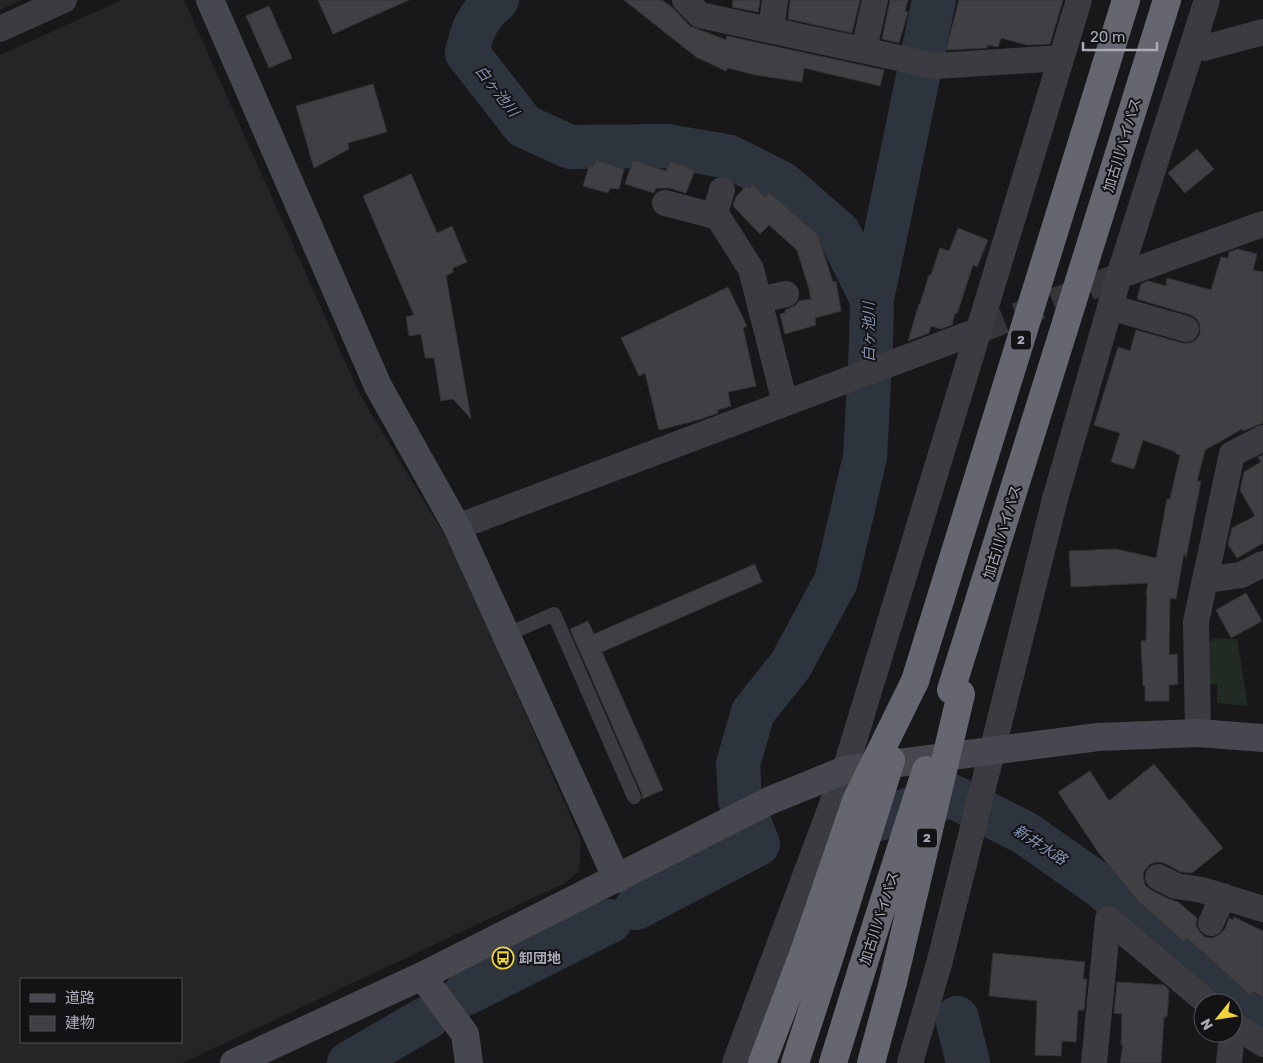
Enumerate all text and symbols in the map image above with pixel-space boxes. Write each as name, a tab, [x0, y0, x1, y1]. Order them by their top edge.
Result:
scale bar	[1083, 20, 1157, 52]
text: 20 m	[1090, 28, 1125, 46]
water label: 白ヶ池川	[471, 62, 524, 122]
street label: 加古川バイパス	[1100, 96, 1145, 194]
water label: 白ヶ池川	[860, 300, 878, 362]
road number: 2	[1011, 330, 1031, 350]
street label: 加古川バイパス	[980, 483, 1025, 581]
water label: 新井水路	[1010, 821, 1072, 870]
road number: 2	[917, 828, 937, 848]
street label: 加古川バイパス	[856, 869, 903, 967]
bus stop icon: 卸団地	[491, 946, 515, 970]
place label: 卸団地	[519, 950, 561, 967]
legend	[20, 978, 182, 1043]
text: 道路	[65, 989, 95, 1007]
north arrow	[1193, 993, 1243, 1043]
text: 建物	[65, 1014, 95, 1032]
text: N	[1197, 1016, 1217, 1033]

